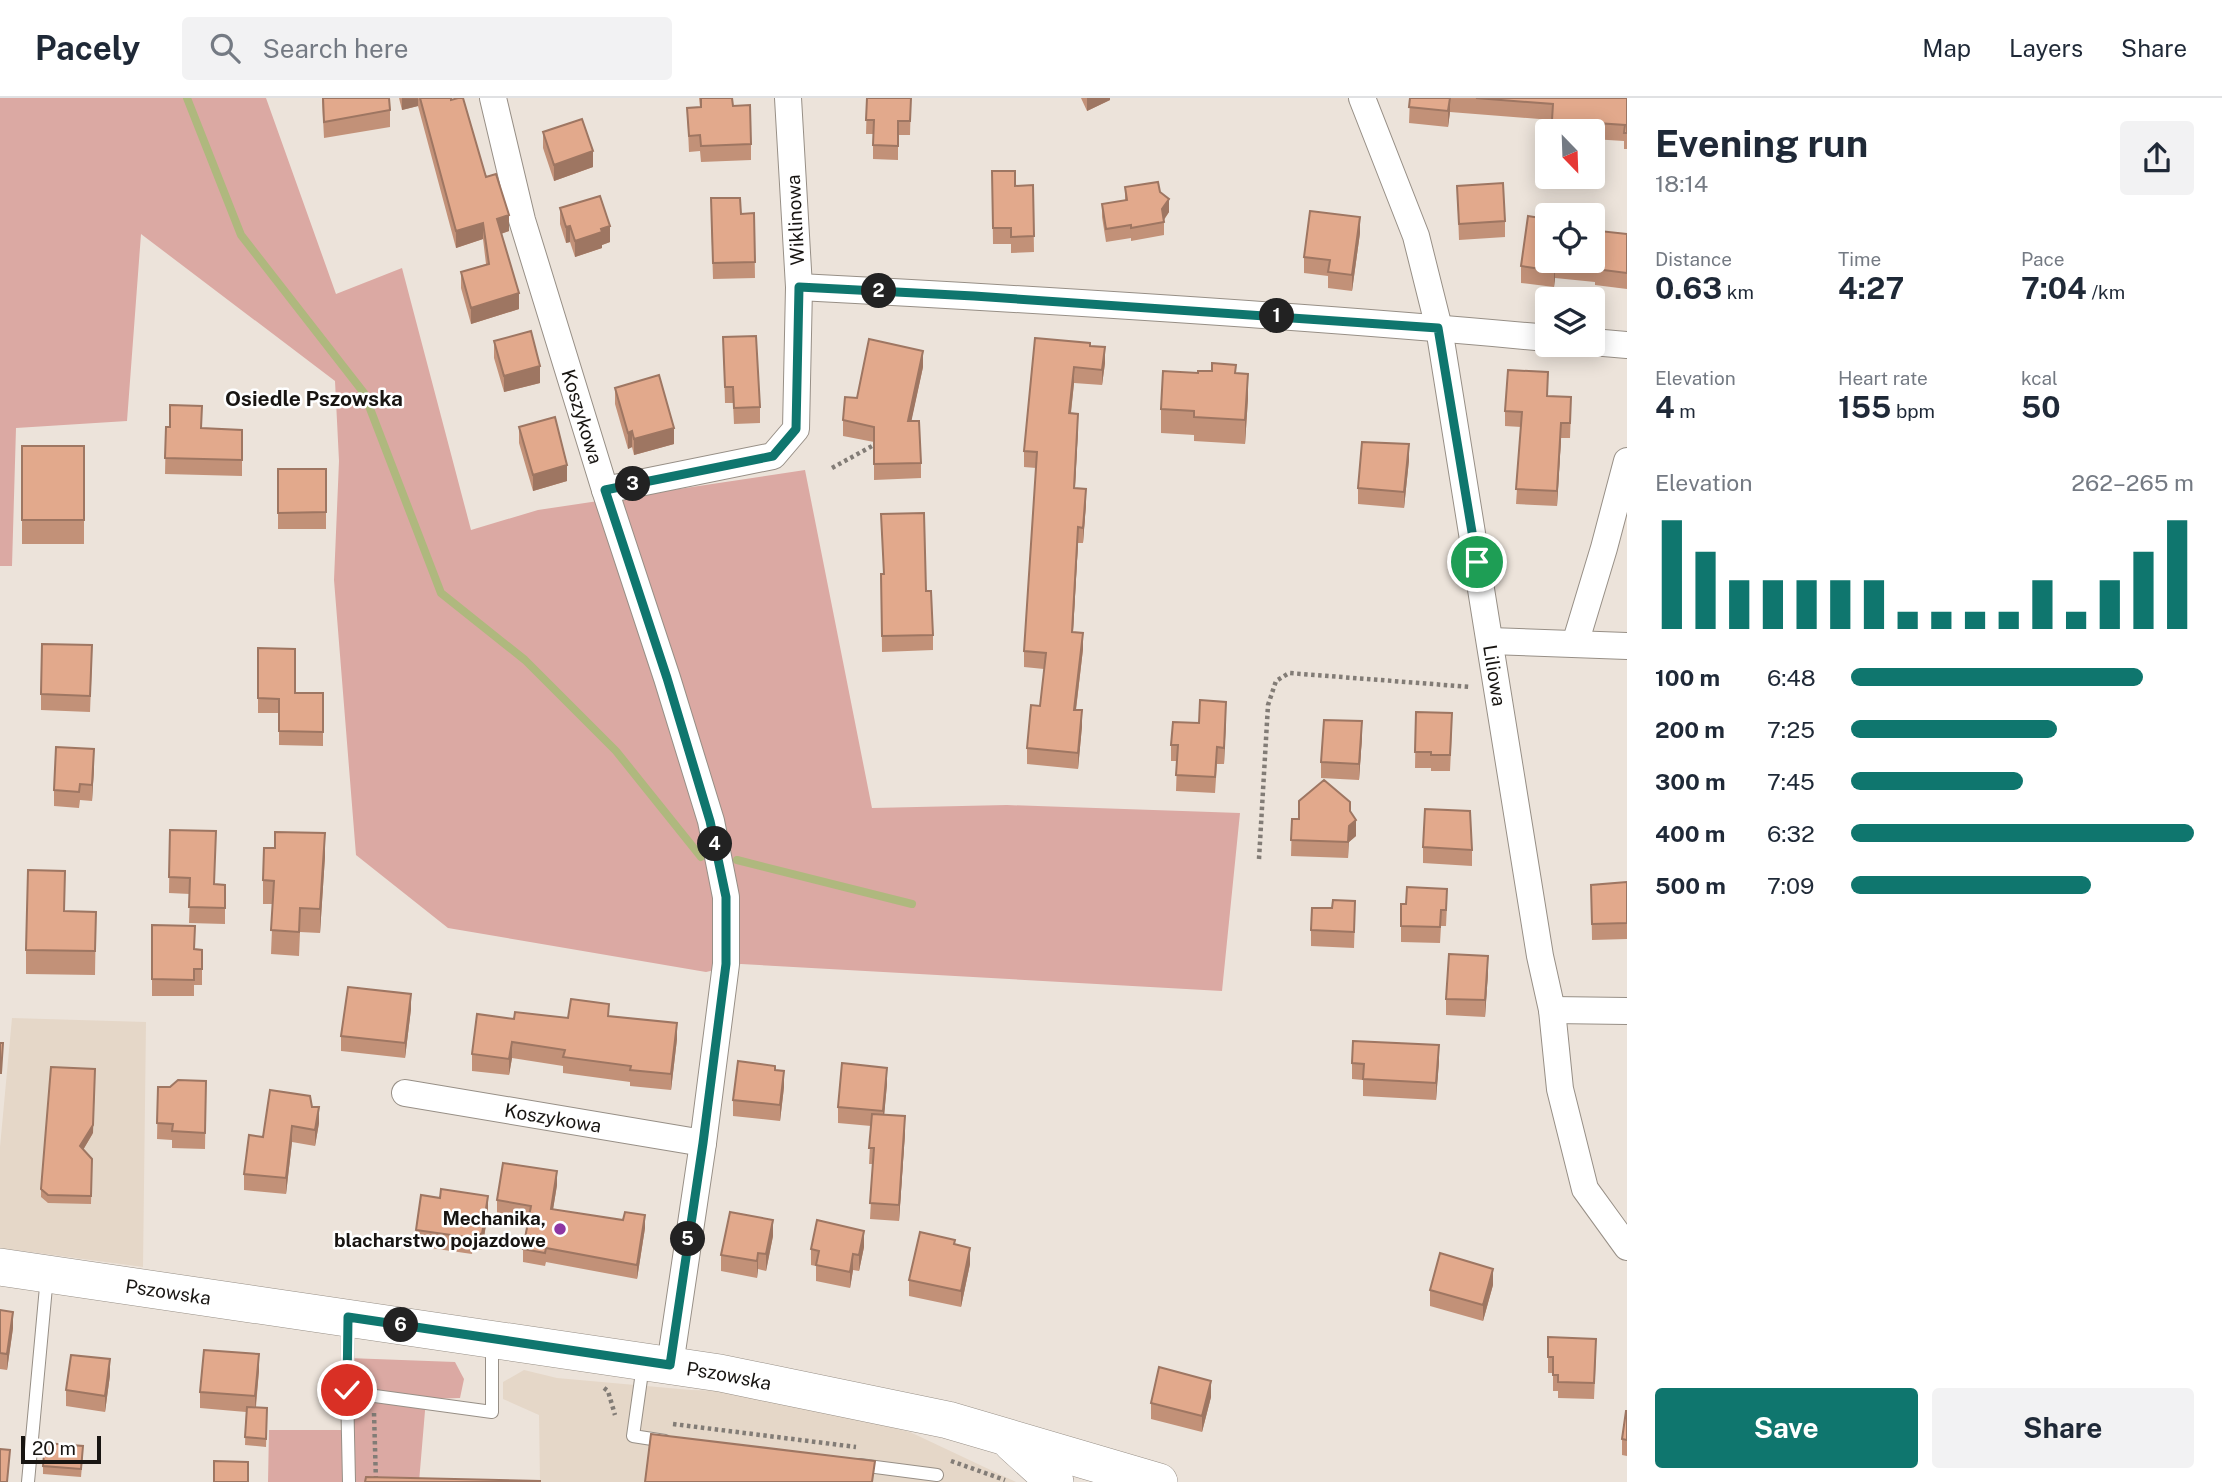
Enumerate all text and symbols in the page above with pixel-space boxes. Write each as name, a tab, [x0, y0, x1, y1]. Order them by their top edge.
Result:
search box	[182, 17, 672, 80]
text: Pacely	[35, 29, 140, 67]
icon: search	[206, 29, 244, 67]
text: Search here	[262, 33, 408, 64]
text: Map	[1922, 34, 1971, 62]
text: Layers	[2009, 34, 2083, 62]
text: Share	[2121, 34, 2187, 62]
north arrow	[1535, 119, 1605, 189]
map controls	[1535, 119, 1605, 357]
text: Evening run	[1655, 121, 1868, 166]
button: share	[2120, 121, 2194, 195]
text: 18:14	[1655, 170, 1708, 197]
street label: Wiklinowa	[782, 174, 808, 266]
button: locate	[1535, 203, 1605, 273]
text: Distance	[1655, 248, 1732, 270]
text: Time	[1838, 248, 1881, 270]
text: Pace	[2021, 248, 2064, 270]
text: 0.63	[1655, 270, 1722, 306]
text: 4:27	[1838, 270, 1904, 306]
text: 7:04	[2021, 270, 2087, 306]
pin: 2	[862, 274, 896, 308]
text: 2	[872, 279, 885, 301]
text: km	[1722, 281, 1754, 303]
text: /km	[2087, 281, 2125, 303]
button: layers	[1535, 287, 1605, 357]
pin: 1	[1260, 298, 1294, 333]
text: 1	[1272, 304, 1281, 326]
street label: Koszykowa	[558, 367, 607, 467]
text: Elevation	[1655, 367, 1736, 389]
text: Heart rate	[1838, 367, 1928, 389]
text: kcal	[2021, 367, 2058, 389]
district label: Osiedle Pszowska	[225, 386, 403, 411]
text: 4	[1655, 389, 1675, 425]
text: 155	[1838, 389, 1891, 425]
text: 50	[2021, 389, 2061, 425]
text: m	[1675, 400, 1696, 422]
text: bpm	[1891, 400, 1935, 422]
pin: 3	[616, 466, 650, 502]
text: Elevation	[1655, 469, 1753, 496]
text: 262–265 m	[2071, 469, 2194, 496]
text: 3	[626, 472, 639, 494]
pin	[1447, 532, 1507, 592]
icon: arrive	[1458, 543, 1496, 581]
street label: Liliowa	[1479, 643, 1511, 708]
text: 100 m	[1655, 664, 1720, 691]
text: 6:48	[1767, 664, 1816, 691]
text: 200 m	[1655, 716, 1725, 743]
text: 7:25	[1767, 716, 1815, 743]
text: 300 m	[1655, 768, 1726, 795]
text: 7:45	[1767, 768, 1815, 795]
text: 400 m	[1655, 820, 1725, 847]
text: 6:32	[1767, 820, 1815, 847]
pin: 4	[698, 826, 732, 862]
text: 4	[708, 832, 721, 854]
text: 500 m	[1655, 872, 1726, 899]
text: 7:09	[1767, 872, 1814, 899]
street label: Koszykowa	[503, 1099, 603, 1137]
place label: Mechanika, blacharstwo pojazdowe	[334, 1207, 546, 1251]
marker: Mechanika, blacharstwo pojazdowe	[552, 1221, 568, 1237]
pin: 5	[670, 1222, 706, 1256]
text: 5	[681, 1227, 694, 1249]
street label: Pszowska	[124, 1275, 212, 1309]
pin: 6	[384, 1308, 418, 1342]
text: 6	[394, 1313, 407, 1335]
street label: Pszowska	[685, 1357, 774, 1394]
pin	[317, 1360, 377, 1420]
icon: check	[328, 1371, 366, 1409]
button: Save	[1655, 1388, 1918, 1468]
button: Share	[1932, 1388, 2194, 1468]
scale bar	[21, 1433, 102, 1465]
text: 20 m	[32, 1437, 76, 1459]

